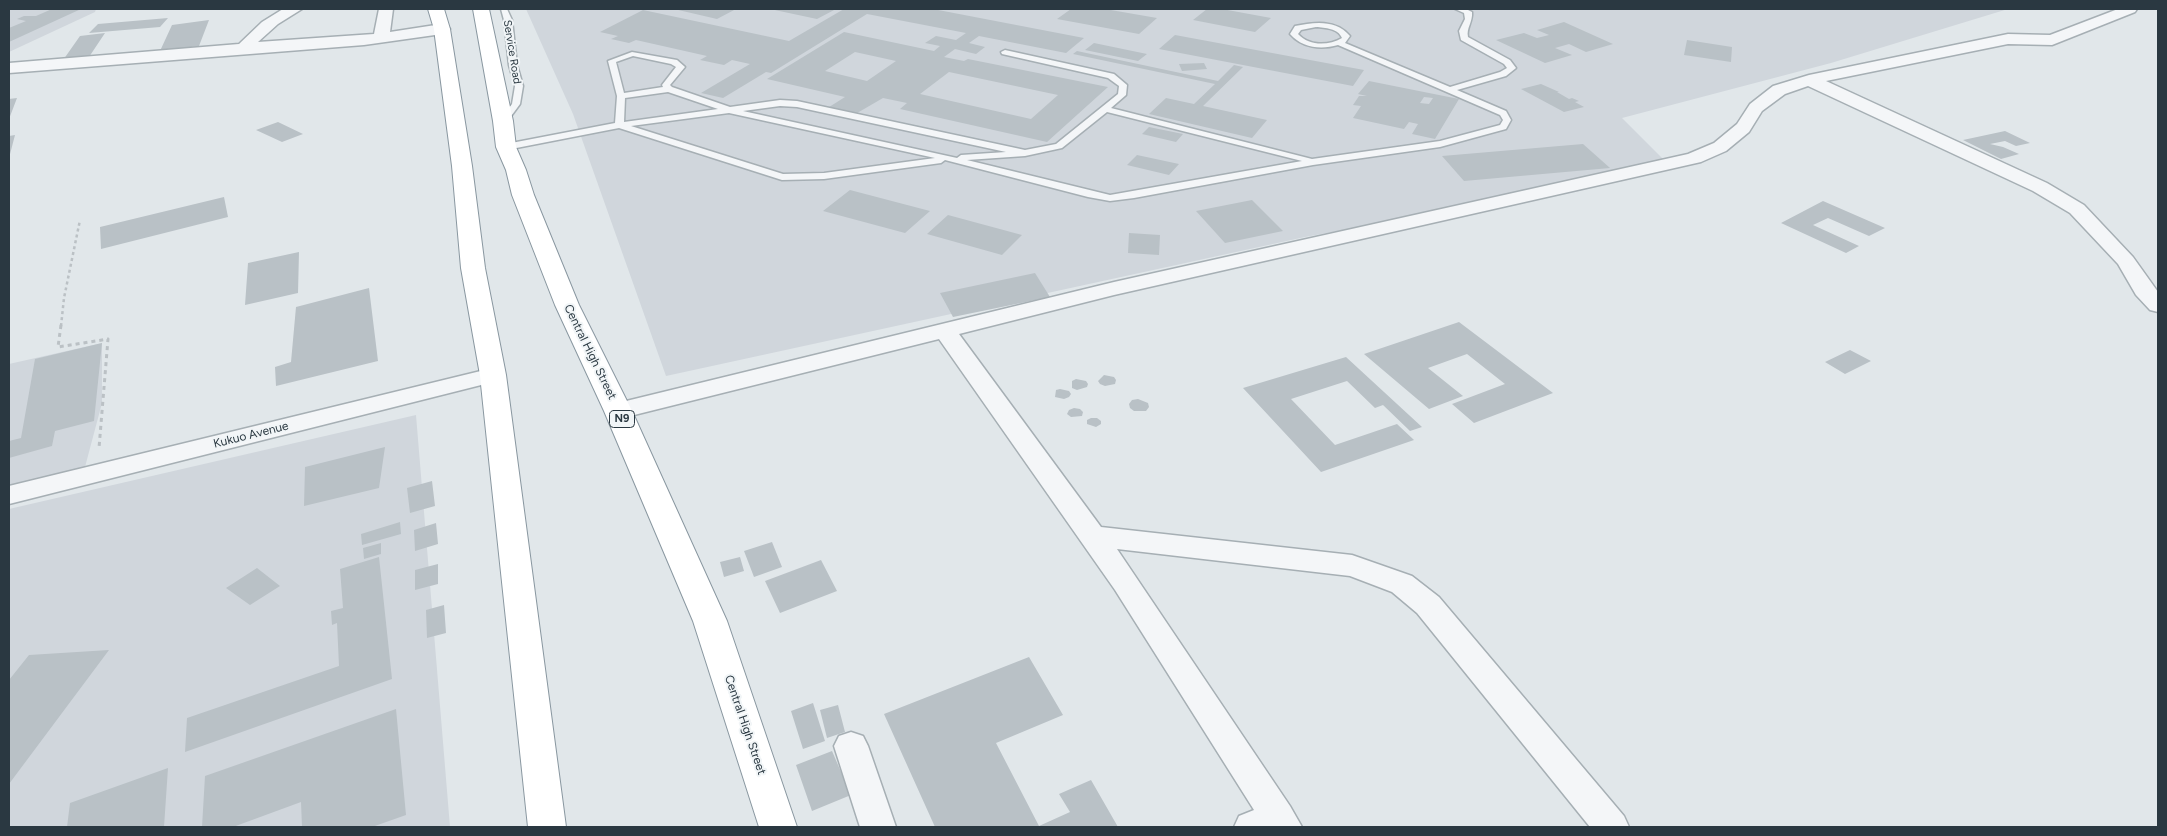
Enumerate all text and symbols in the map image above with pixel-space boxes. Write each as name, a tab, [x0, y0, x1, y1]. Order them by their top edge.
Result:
street label: Service Road	[500, 19, 524, 85]
street label: Central High Street	[561, 302, 619, 402]
road number: N9	[610, 410, 634, 428]
street label: Kukuo Avenue	[212, 419, 290, 451]
street label: Central High Street	[721, 673, 769, 777]

